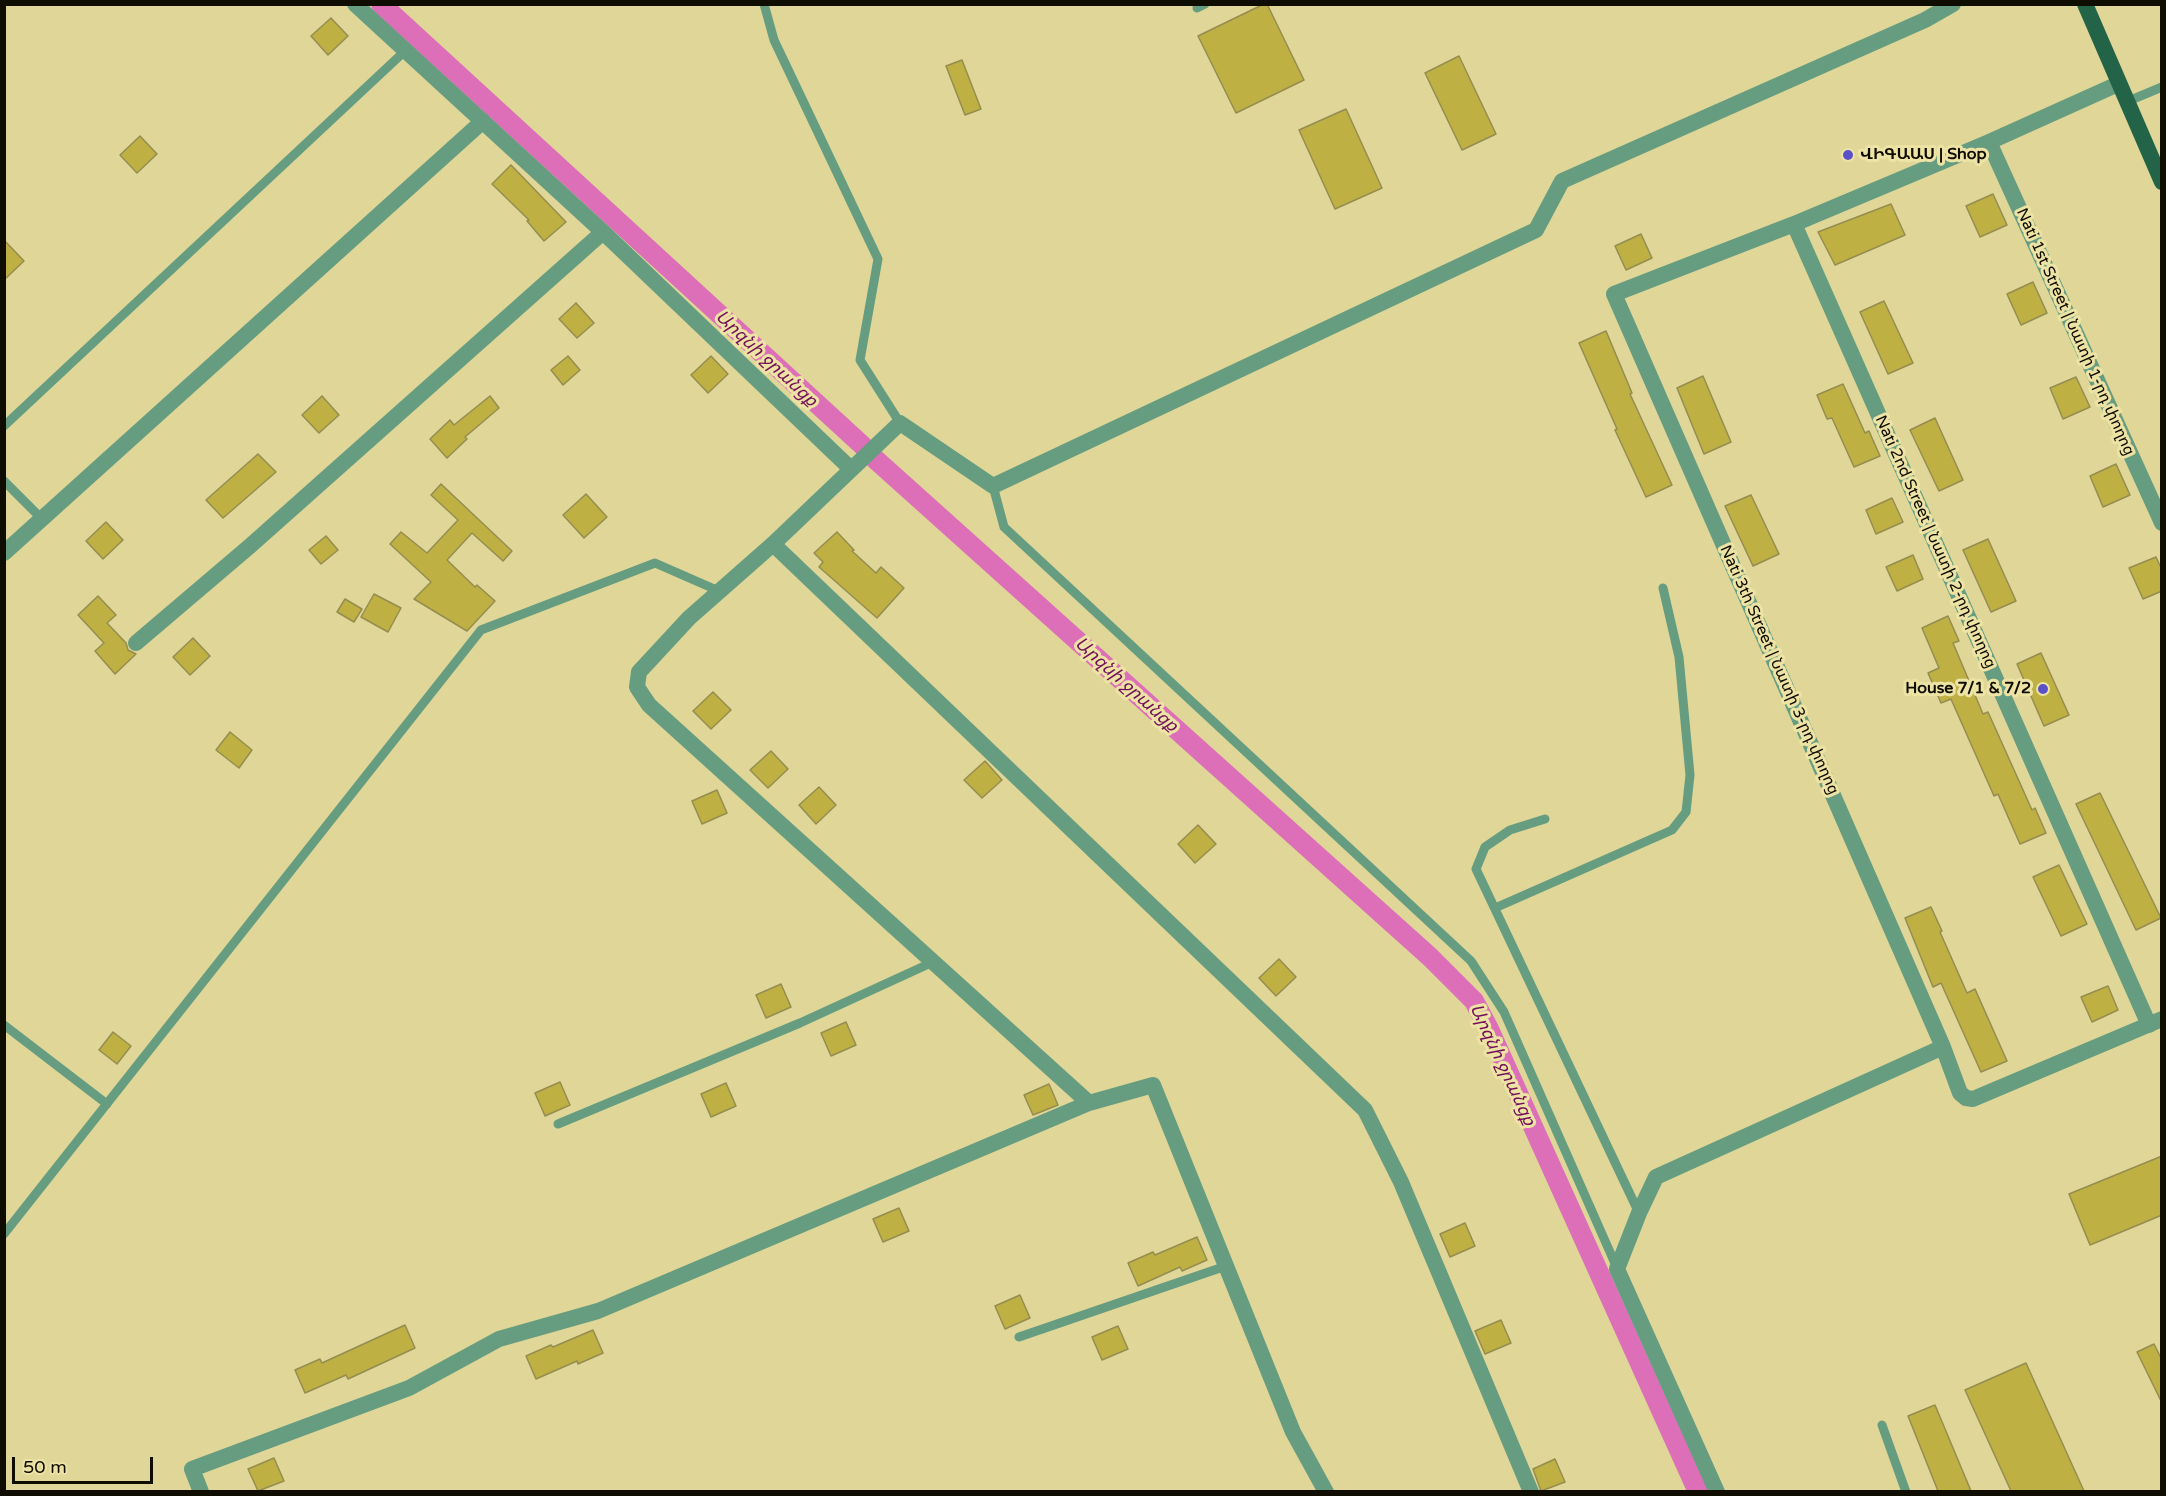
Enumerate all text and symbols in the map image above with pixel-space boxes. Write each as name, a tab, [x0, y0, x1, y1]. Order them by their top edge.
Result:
place label: ՎԻԳԱԱՍ | Shop	[1860, 145, 1987, 165]
marker: ՎԻԳԱԱՍ | Shop	[1841, 148, 1855, 162]
street label: Nati 1st Street | Նատի 1-րդ փողոց	[2012, 205, 2138, 459]
water label: Արզնի ջրանցք	[710, 306, 822, 412]
street label: Nati 2nd Street | Նատի 2-րդ փողոց	[1870, 413, 2000, 671]
street label: Nati 3th Street | Նատի 3-րդ փողոց	[1715, 542, 1843, 798]
water label: Արզնի ջրանցք	[1070, 633, 1182, 737]
place label: House 7/1 & 7/2	[1905, 679, 2031, 699]
marker: House 7/1 & 7/2	[2036, 682, 2050, 696]
water label: Արզնի ջրանցք	[1464, 1001, 1540, 1129]
scale bar	[15, 1445, 156, 1483]
text: 50 m	[23, 1456, 67, 1478]

